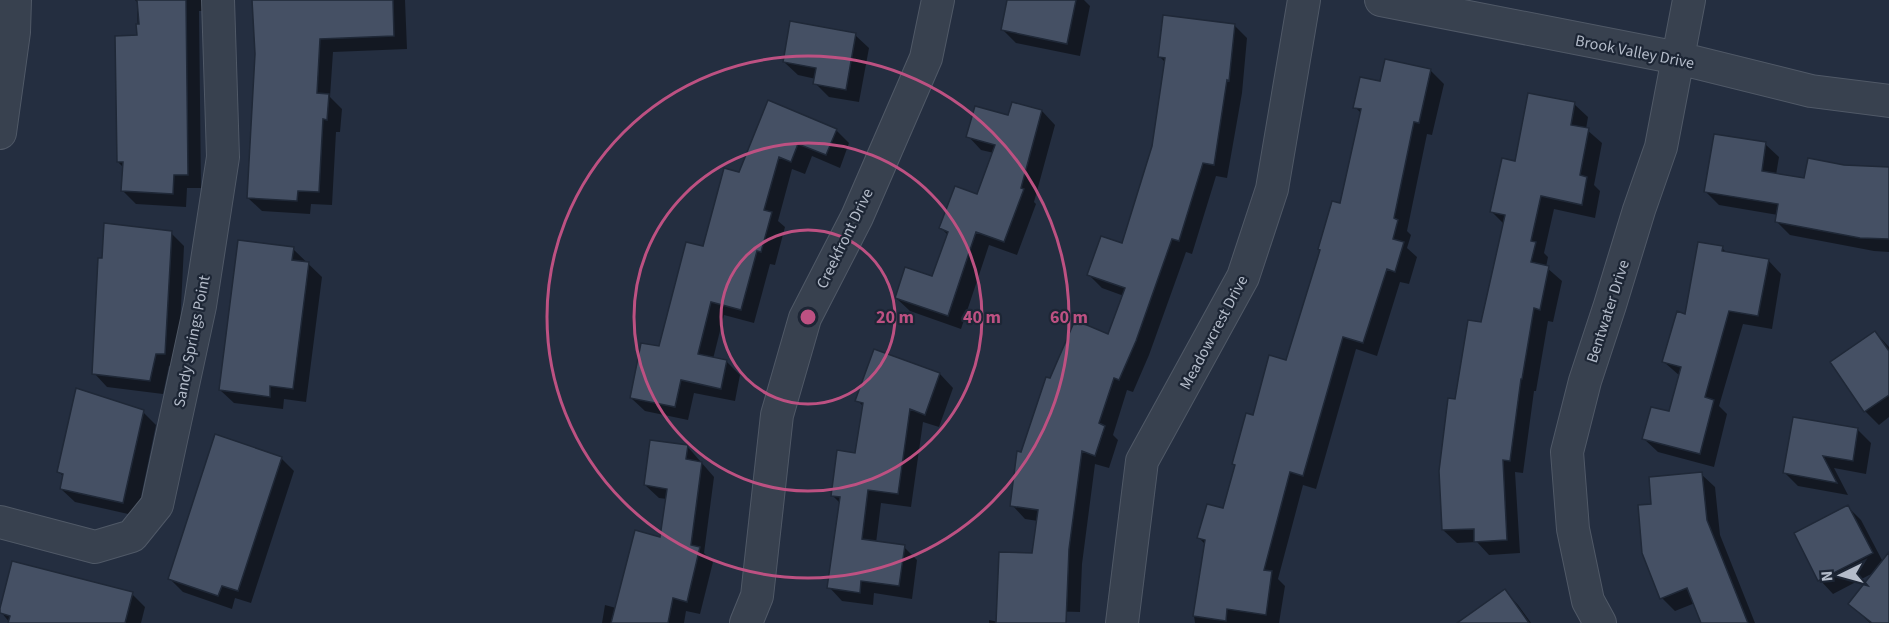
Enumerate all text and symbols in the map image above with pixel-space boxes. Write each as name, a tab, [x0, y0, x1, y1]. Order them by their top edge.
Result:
street label: Brook Valley Drive	[1573, 30, 1696, 74]
street label: Creekfront Drive	[811, 185, 879, 292]
street label: Bentwater Drive	[1581, 257, 1635, 366]
street label: Meadowcrest Drive	[1174, 271, 1253, 394]
street label: Sandy Springs Point	[168, 273, 216, 409]
text: 20 m	[876, 305, 914, 330]
text: 40 m	[963, 305, 1001, 330]
text: 60 m	[1050, 305, 1088, 330]
centre of rings	[798, 307, 818, 327]
north arrow	[1811, 545, 1871, 605]
text: N	[1816, 570, 1838, 582]

